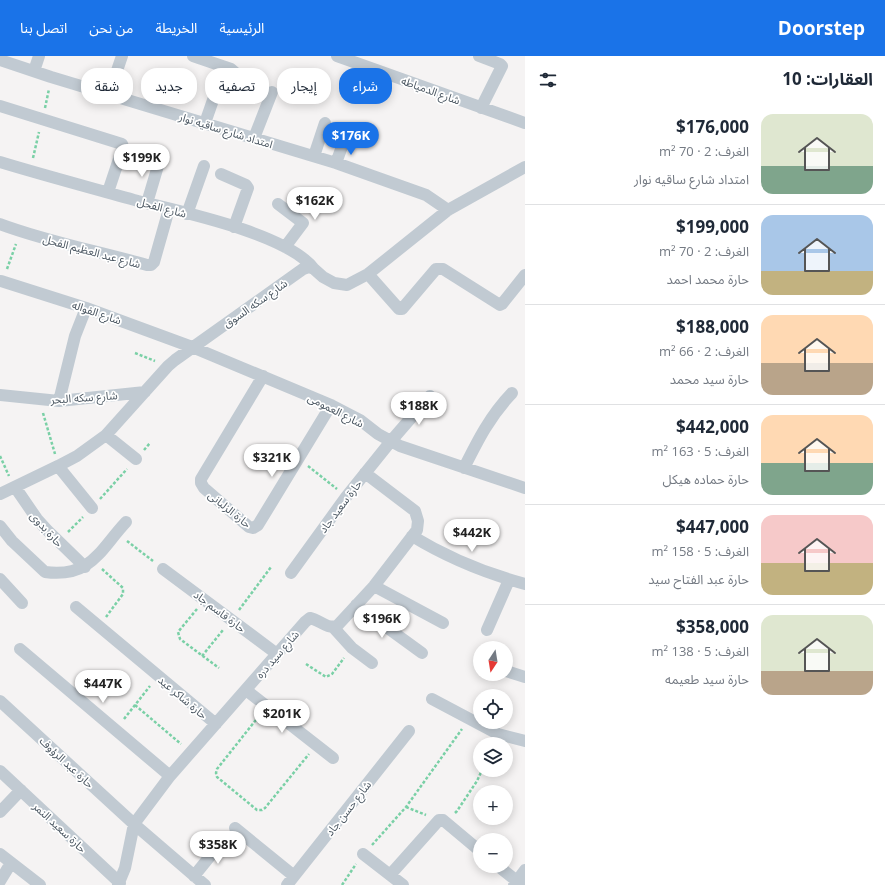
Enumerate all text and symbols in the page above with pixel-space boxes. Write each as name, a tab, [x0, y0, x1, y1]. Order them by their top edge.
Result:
text: Doorstep	[778, 15, 865, 41]
text: اتصل بنا	[20, 18, 67, 37]
text: من نحن	[89, 18, 133, 37]
text: الخريطة	[155, 18, 197, 37]
text: الرئيسية	[219, 18, 264, 37]
text: العقارات: 10	[782, 67, 873, 90]
chip: شقة	[81, 68, 133, 104]
chip: جديد	[141, 68, 197, 104]
chip: تصفية	[205, 68, 269, 104]
chip: إيجار	[277, 68, 331, 104]
chip: شراء	[339, 68, 392, 104]
icon: filters	[537, 69, 559, 91]
street label: شارع الدمياطه	[399, 72, 463, 109]
street label: امتداد شارع ساقيه نوار	[176, 108, 275, 152]
text: $176,000	[676, 115, 749, 138]
pin: $176K	[323, 122, 379, 156]
text: $176K	[332, 126, 370, 144]
icon: home	[793, 130, 841, 178]
text: الغرف: 2 · 70 m²	[659, 142, 749, 160]
pin: $199K	[114, 144, 170, 178]
text: $199K	[123, 148, 161, 166]
text: امتداد شارع ساقيه نوار	[634, 170, 749, 188]
pin: $162K	[287, 187, 343, 221]
text: $162K	[296, 191, 334, 209]
street label: شارع الفحل	[136, 193, 189, 222]
text: $199,000	[676, 215, 749, 238]
street label: شارع عبد العظيم الفحل	[41, 231, 143, 273]
icon: home	[793, 231, 841, 279]
text: الغرف: 2 · 70 m²	[659, 242, 749, 260]
text: حارة محمد احمد	[667, 270, 749, 288]
street label: شارع سكه السوق	[220, 275, 291, 332]
street label: شارع الفواله	[70, 297, 124, 328]
text: $188,000	[676, 315, 749, 338]
icon: home	[793, 331, 841, 379]
text: الغرف: 2 · 66 m²	[659, 342, 749, 360]
text: حارة سيد محمد	[670, 370, 749, 388]
street label: شارع سكه البحر	[49, 387, 119, 408]
street label: شارع العمومى	[305, 389, 367, 432]
pin: $188K	[391, 392, 447, 426]
text: $188K	[400, 396, 438, 414]
text: $442,000	[676, 415, 749, 438]
icon: home	[793, 431, 841, 479]
text: الغرف: 5 · 163 m²	[652, 442, 749, 460]
pin: $321K	[244, 444, 300, 478]
text: $321K	[253, 448, 291, 466]
text: حارة حماده هيكل	[662, 470, 749, 488]
street label: حارة سعيد جاد	[315, 476, 365, 536]
street label: حارة الزلبانى	[205, 487, 255, 531]
street label: حارة بدوى	[27, 508, 67, 550]
text: $447,000	[676, 515, 749, 538]
pin: $442K	[444, 519, 500, 553]
text: $442K	[453, 523, 491, 541]
icon: home	[793, 531, 841, 579]
text: الغرف: 5 · 158 m²	[652, 542, 749, 560]
text: حارة عبد الفتاح سيد	[648, 570, 749, 588]
street label: حارة قاسم جاد	[190, 587, 249, 637]
pin: $196K	[354, 605, 410, 639]
text: $196K	[363, 609, 401, 627]
text: $358,000	[676, 615, 749, 638]
street label: شارع سيد دره	[252, 627, 303, 682]
icon: home	[793, 631, 841, 679]
north arrow	[473, 641, 513, 681]
map controls	[473, 641, 513, 873]
text: الغرف: 5 · 138 m²	[652, 642, 749, 660]
pin: $447K	[75, 670, 131, 704]
text: حارة سيد طعيمه	[665, 670, 749, 688]
street label: حارة شاكر عيد	[155, 672, 211, 722]
text: $447K	[84, 674, 122, 692]
button: locate	[473, 689, 513, 729]
pin: $201K	[254, 700, 310, 734]
text: $201K	[263, 704, 301, 722]
street label: حارة عبد الرؤوف	[37, 733, 98, 791]
button: layers	[473, 737, 513, 777]
street label: شارع حسن جاد	[322, 777, 375, 839]
button: +	[473, 785, 513, 825]
street label: حارة سعيد النمر	[29, 798, 90, 856]
pin: $358K	[190, 831, 246, 865]
button: −	[473, 833, 513, 873]
text: $358K	[199, 835, 237, 853]

